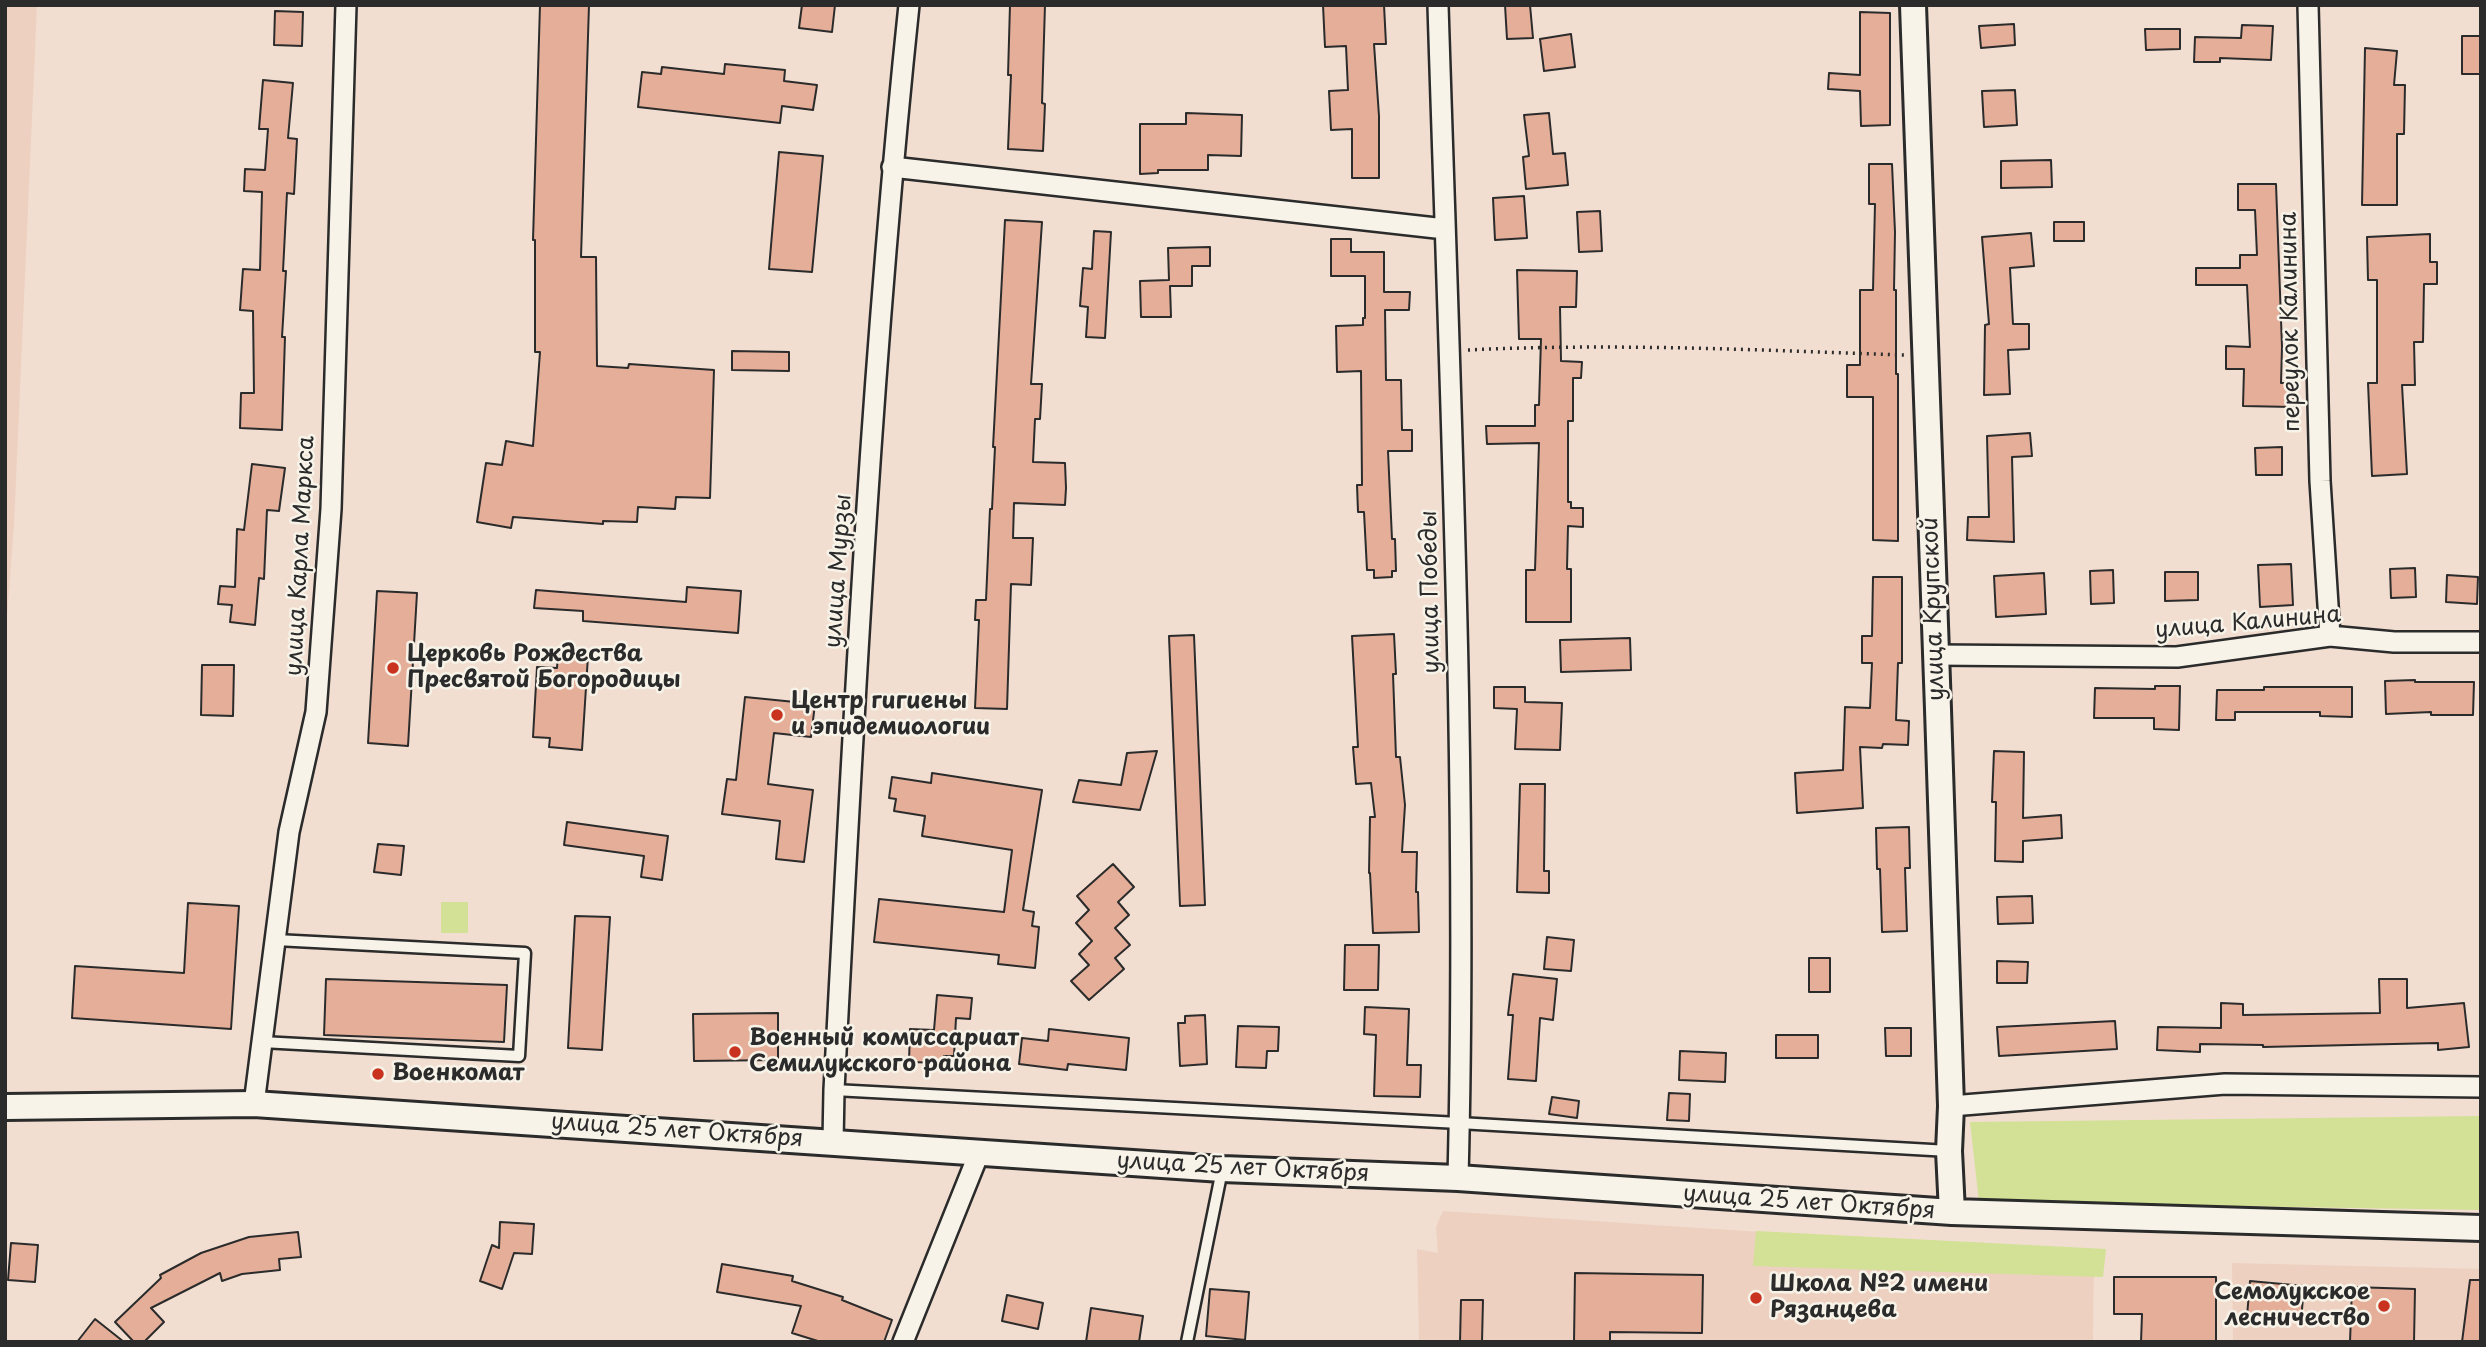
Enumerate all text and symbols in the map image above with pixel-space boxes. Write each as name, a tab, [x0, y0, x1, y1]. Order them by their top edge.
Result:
street label: переулок Калинина	[2275, 212, 2307, 432]
street label: улица Карла Маркса	[281, 435, 321, 677]
street label: улица Мурзы	[820, 493, 858, 649]
street label: улица Победы	[1416, 510, 1446, 674]
street label: улица Крупской	[1917, 516, 1951, 702]
street label: улица Калинина	[2154, 601, 2342, 645]
place label: Церковь Рождества Пресвятой Богородицы	[407, 641, 681, 695]
marker: Церковь Рождества Пресвятой Богородицы	[385, 660, 401, 676]
place label: Центр гигиены и эпидемиологии	[791, 688, 990, 742]
marker: Центр гигиены и эпидемиологии	[769, 707, 785, 723]
place label: Военный комиссариат Семилукского района	[749, 1025, 1019, 1079]
marker: Военный комиссариат Семилукского района	[727, 1044, 743, 1060]
place label: Военкомат	[392, 1060, 524, 1088]
marker: Военкомат	[370, 1066, 386, 1082]
street label: улица 25 лет Октября	[550, 1108, 804, 1154]
street label: улица 25 лет Октября	[1116, 1148, 1370, 1188]
street label: улица 25 лет Октября	[1682, 1180, 1936, 1226]
place label: Школа №2 имени Рязанцева	[1770, 1271, 1988, 1325]
place label: Семолукское лесничество	[2214, 1279, 2370, 1333]
marker: Школа №2 имени Рязанцева	[1748, 1290, 1764, 1306]
marker: Семолукское лесничество	[2376, 1298, 2392, 1314]

